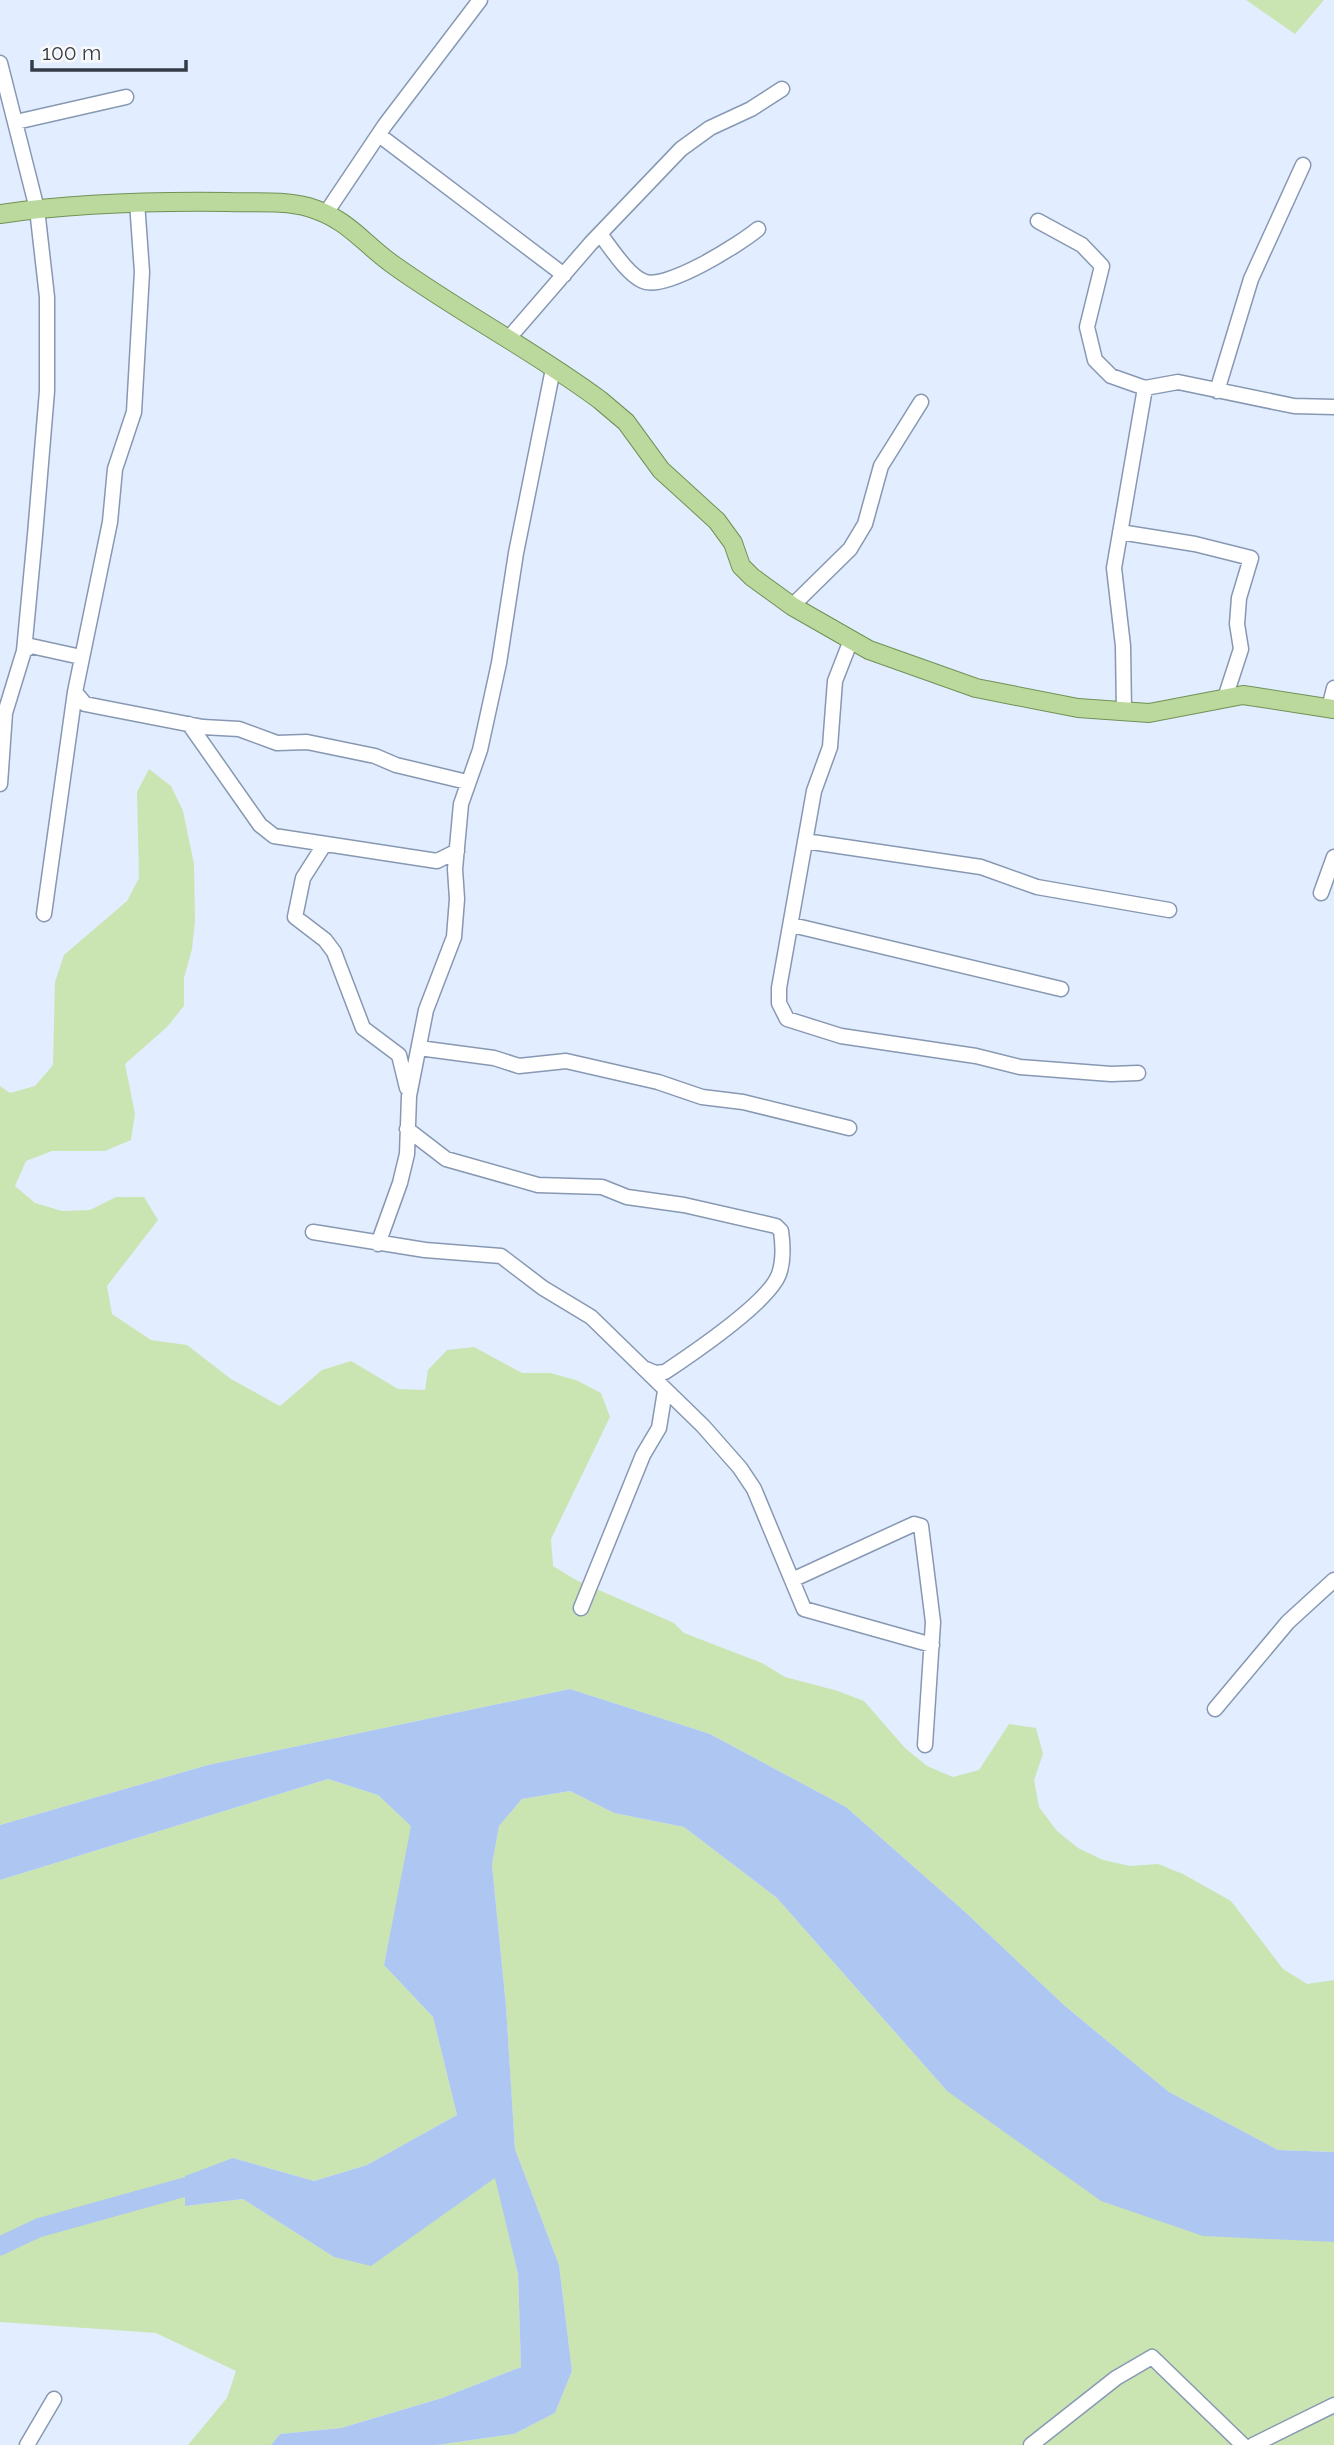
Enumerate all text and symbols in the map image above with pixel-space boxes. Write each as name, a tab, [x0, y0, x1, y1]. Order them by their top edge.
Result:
scale bar	[32, 28, 186, 72]
text: 100 m	[42, 40, 101, 65]

